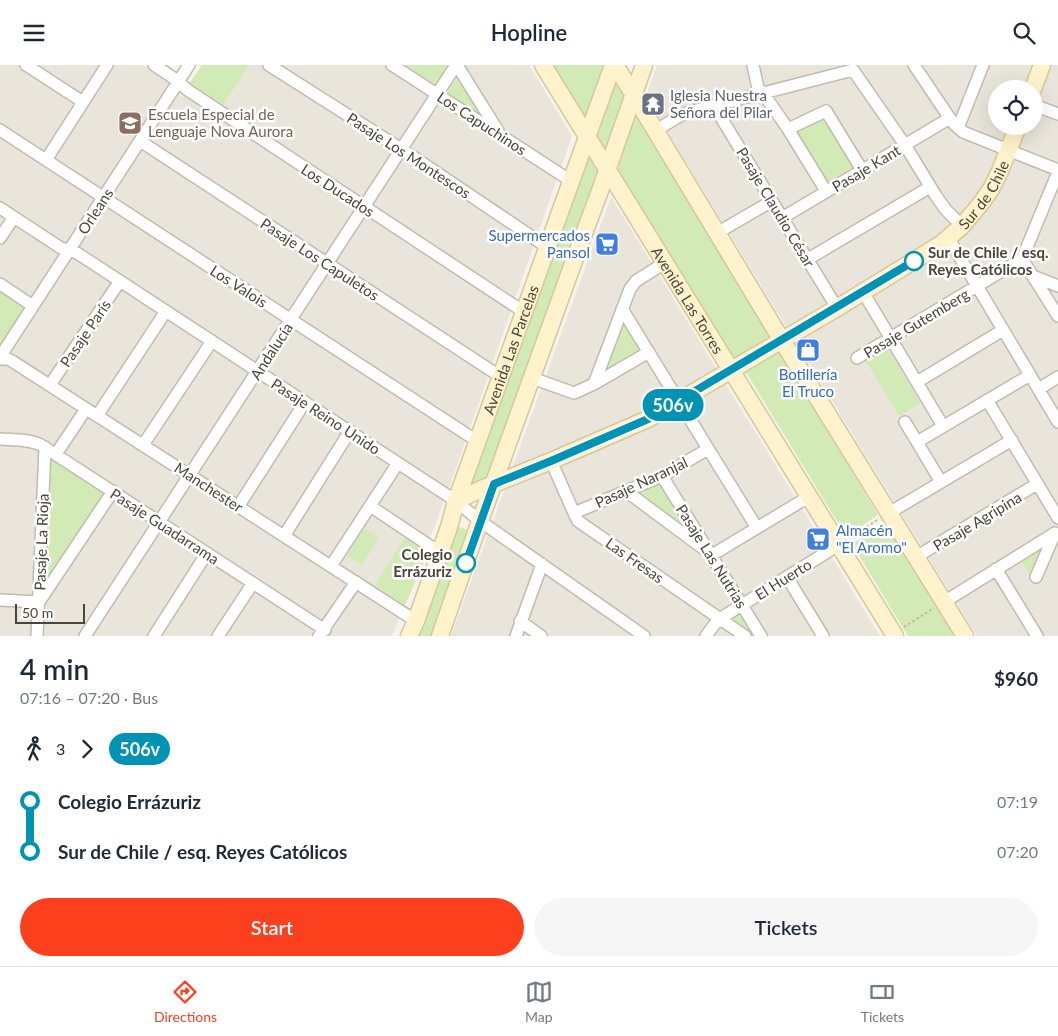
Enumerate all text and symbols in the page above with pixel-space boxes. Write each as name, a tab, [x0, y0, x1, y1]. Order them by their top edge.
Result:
icon: menu	[20, 19, 48, 47]
text: Hopline	[491, 19, 567, 46]
icon: search	[1010, 19, 1038, 47]
map controls	[988, 80, 1043, 135]
button: locate	[988, 80, 1043, 135]
place label: Iglesia Nuestra Señora del Pilar	[670, 86, 773, 121]
street label: Los Capuchinos	[434, 87, 530, 159]
temple icon: Iglesia Nuestra Señora del Pilar	[640, 91, 666, 117]
place label: Escuela Especial de Lenguaje Nova Aurora	[148, 105, 293, 140]
street label: Pasaje Los Montescos	[344, 108, 474, 202]
school or university icon: Escuela Especial de Lenguaje Nova Aurora	[117, 110, 143, 136]
street label: Pasaje Kant	[829, 140, 904, 195]
street label: Pasaje Claudio César	[733, 144, 819, 271]
street label: Sur de Chile	[954, 158, 1012, 233]
street label: Los Ducados	[298, 160, 378, 220]
street label: Orleans	[74, 185, 116, 237]
street label: Pasaje Los Capuletos	[257, 214, 383, 304]
place label: Supermercados Pansol	[488, 226, 590, 261]
supermarket icon: Supermercados Pansol	[594, 231, 620, 257]
street label: Avenida Las Torres	[648, 243, 728, 357]
place label: Sur de Chile / esq. Reyes Católicos	[928, 243, 1049, 278]
marker: Sur de Chile / esq. Reyes Católicos	[904, 251, 924, 271]
street label: Los Valois	[207, 261, 271, 311]
street label: Avenida Las Parcelas	[479, 283, 542, 417]
street label: Pasaje Gutemberg	[860, 284, 972, 362]
street label: Pasaje París	[56, 296, 114, 370]
street label: Andalucía	[246, 319, 296, 383]
shop icon: Botillería El Truco	[795, 337, 821, 363]
place label: Botillería El Truco	[779, 365, 837, 400]
street label: Pasaje Reino Unido	[268, 374, 384, 458]
line badge: 506v	[638, 389, 708, 421]
text: 506v	[653, 394, 693, 416]
street label: Pasaje Naranjal	[592, 453, 690, 511]
street label: Manchester	[171, 458, 247, 516]
street label: Pasaje Guadarrama	[107, 484, 223, 568]
street label: Pasaje Agripina	[930, 488, 1024, 554]
street label: Pasaje La Rioja	[30, 493, 52, 591]
street label: Pasaje Las Nutrias	[673, 501, 751, 611]
place label: Almacén "El Aromo"	[836, 521, 907, 556]
supermarket icon: Almacén "El Aromo"	[805, 526, 831, 552]
street label: Las Fresas	[602, 533, 668, 587]
place label: Colegio Errázuriz	[393, 545, 452, 580]
marker: Colegio Errázuriz	[456, 553, 476, 573]
street label: El Huerto	[752, 555, 814, 603]
scale bar	[15, 601, 85, 624]
text: 50 m	[22, 604, 53, 621]
text: 4 min	[20, 652, 89, 686]
text: $960	[994, 667, 1038, 690]
text: 07:16 – 07:20 · Bus	[20, 688, 158, 707]
icon: walk	[20, 735, 48, 763]
icon: forward	[73, 735, 101, 763]
text: 506v	[119, 738, 160, 760]
text: 3	[56, 739, 65, 758]
text: Colegio Errázuriz	[58, 790, 201, 813]
text: 07:19	[997, 792, 1038, 811]
text: Sur de Chile / esq. Reyes Católicos	[58, 840, 347, 863]
text: 07:20	[997, 842, 1038, 861]
button: Start	[20, 898, 524, 956]
button: Tickets	[534, 898, 1038, 956]
tab: Directions	[154, 978, 217, 1025]
tab: Map	[525, 978, 553, 1025]
tab: Tickets	[861, 978, 904, 1025]

